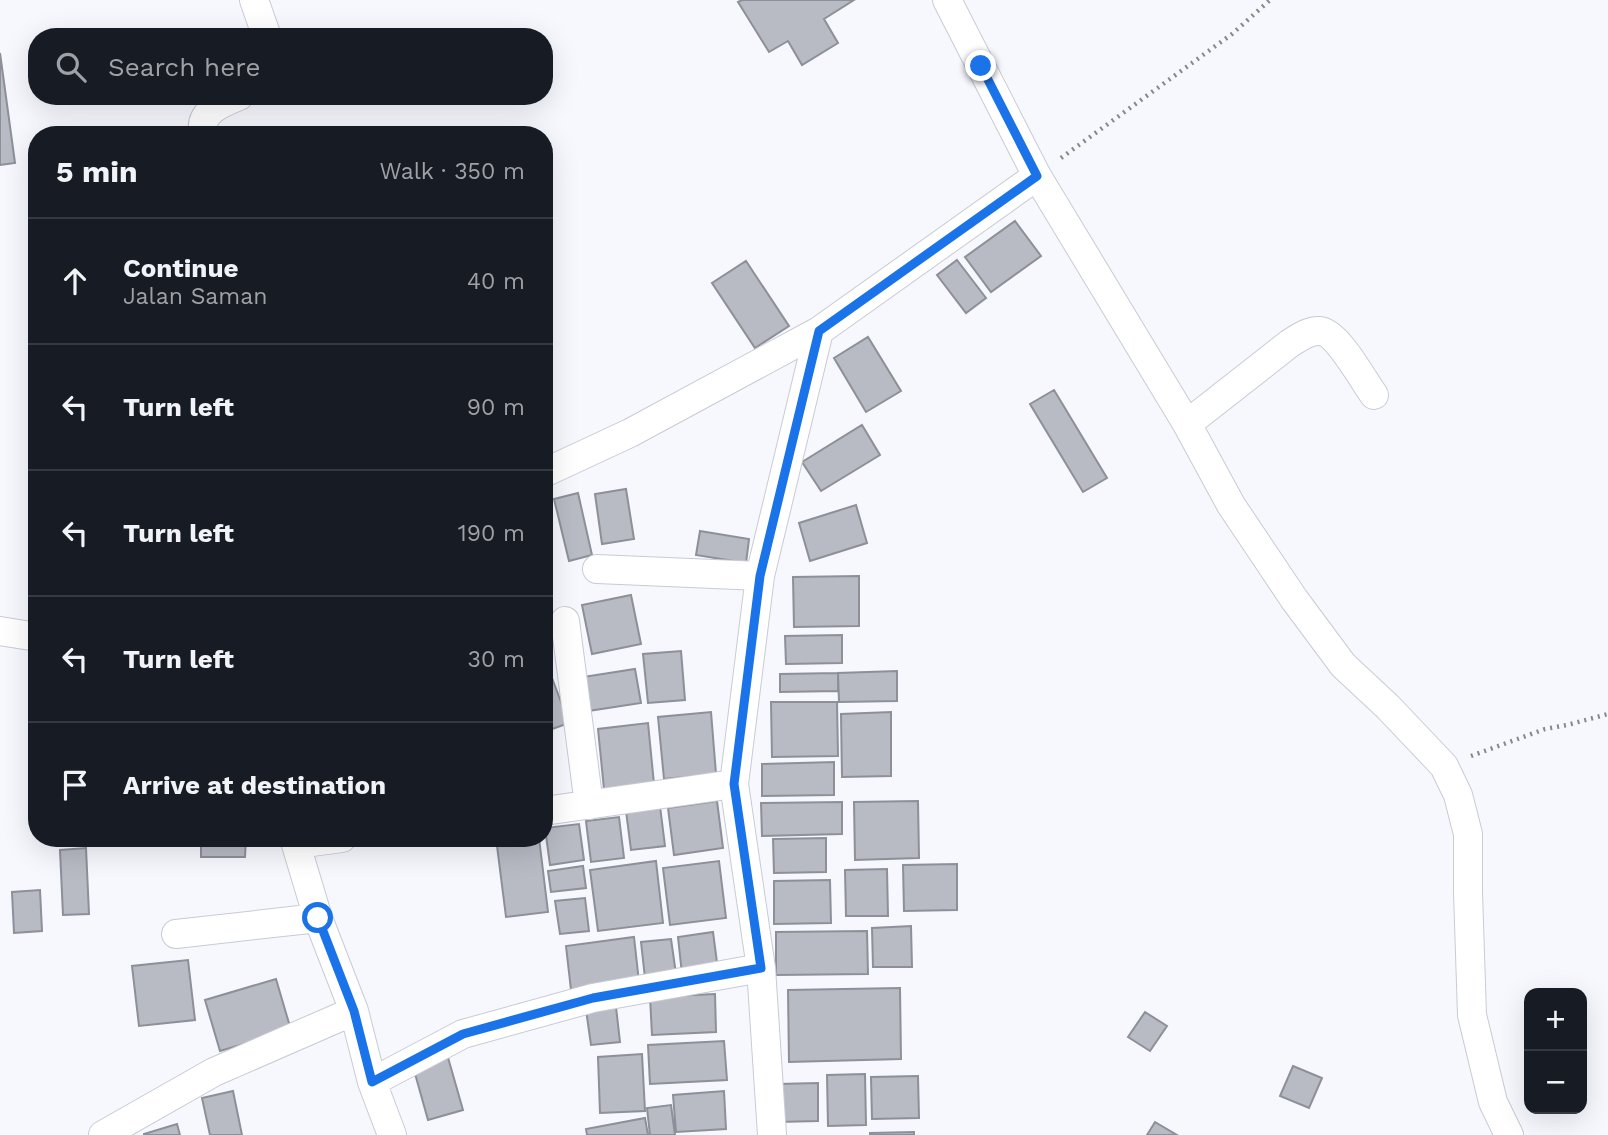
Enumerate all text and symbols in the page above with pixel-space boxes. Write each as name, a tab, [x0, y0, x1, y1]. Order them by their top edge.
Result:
search box	[28, 28, 553, 105]
icon: search	[52, 48, 90, 86]
route end	[965, 50, 996, 81]
text: Search here	[108, 52, 260, 82]
text: 5 min	[56, 154, 138, 189]
text: Walk · 350 m	[379, 158, 525, 185]
text: Continue	[123, 253, 239, 283]
icon: ahead	[56, 262, 94, 300]
text: 40 m	[467, 268, 525, 295]
text: Jalan Saman	[123, 283, 267, 310]
icon: left	[56, 388, 94, 426]
text: Turn left	[123, 392, 234, 422]
text: 90 m	[467, 394, 525, 421]
icon: left	[56, 514, 94, 552]
text: Turn left	[123, 518, 234, 548]
text: 190 m	[458, 520, 525, 547]
icon: left	[56, 640, 94, 678]
text: Turn left	[123, 644, 234, 674]
text: 30 m	[468, 646, 525, 673]
icon: arrive	[56, 766, 94, 804]
text: Arrive at destination	[123, 770, 386, 800]
route start	[302, 902, 333, 933]
map controls	[1524, 988, 1587, 1114]
button: +	[1524, 988, 1587, 1051]
button: −	[1524, 1051, 1587, 1114]

